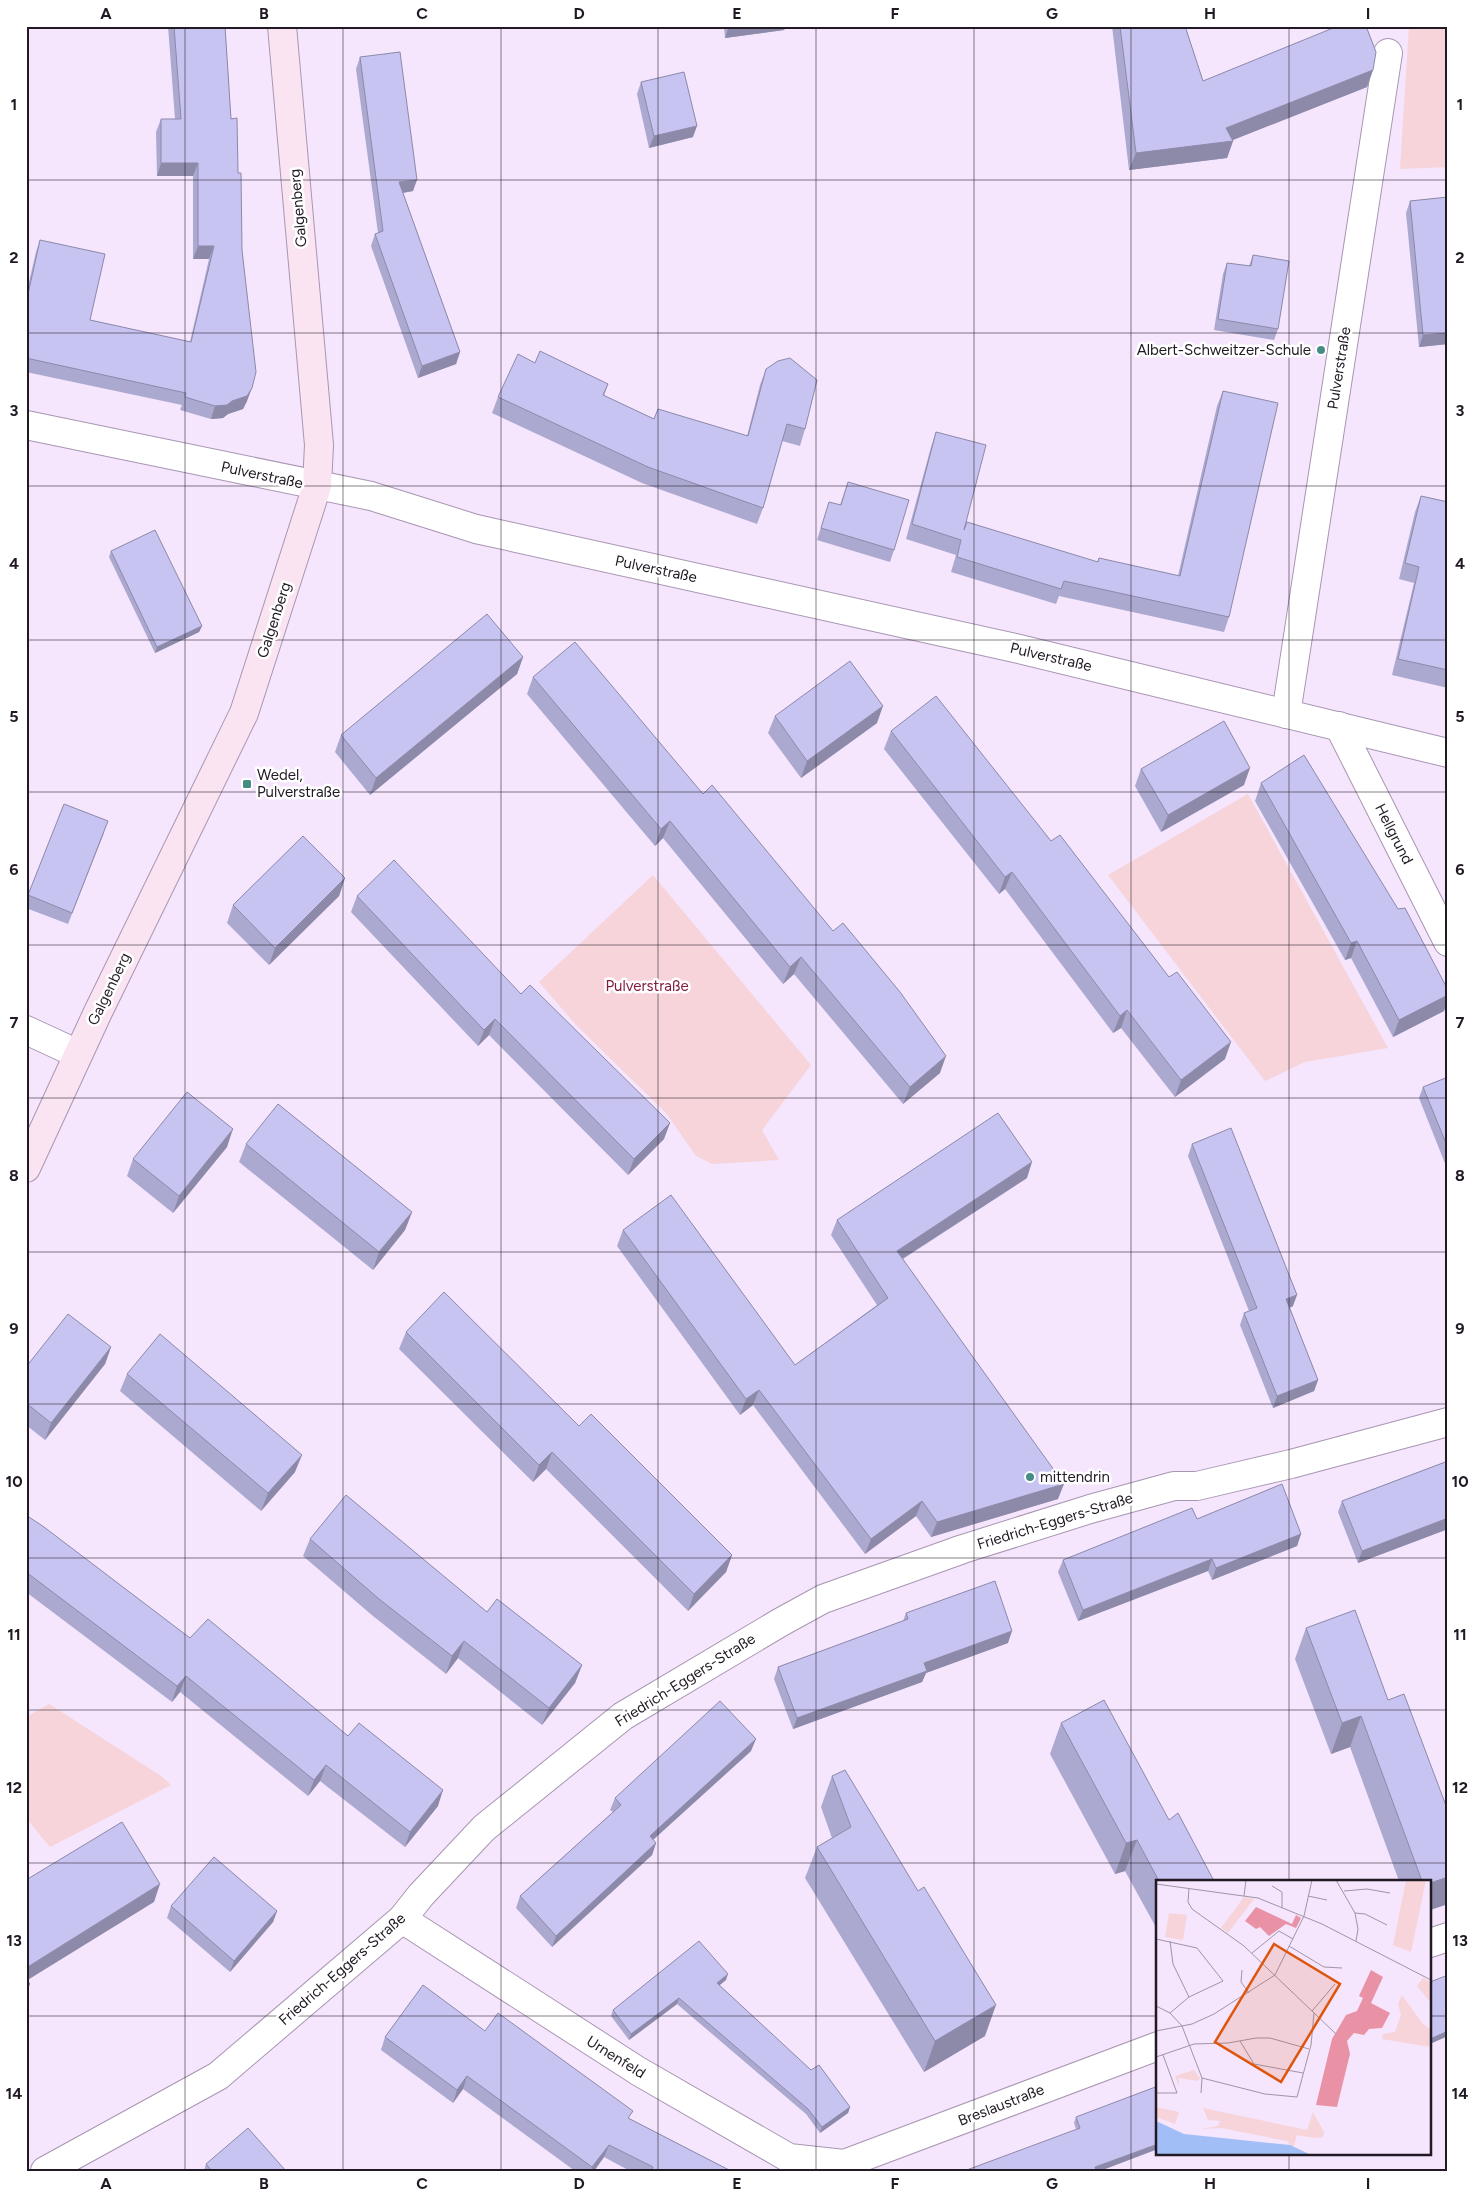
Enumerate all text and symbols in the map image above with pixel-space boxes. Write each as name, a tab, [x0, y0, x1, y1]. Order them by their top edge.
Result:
text: A	[100, 4, 112, 23]
text: B	[259, 4, 269, 23]
text: C	[416, 4, 428, 23]
text: D	[573, 4, 585, 23]
text: E	[732, 4, 742, 23]
text: F	[891, 4, 900, 23]
text: G	[1046, 4, 1058, 23]
text: H	[1204, 4, 1216, 23]
text: I	[1366, 4, 1370, 23]
text: 1	[11, 95, 17, 114]
text: 1	[1457, 95, 1463, 114]
street label: Galgenberg	[286, 168, 310, 248]
text: 2	[9, 248, 19, 267]
text: 2	[1455, 248, 1465, 267]
street label: Pulverstraße	[1324, 325, 1354, 411]
place label: Albert-Schweitzer-Schule	[1137, 341, 1311, 359]
marker: Albert-Schweitzer-Schule	[1315, 344, 1327, 356]
text: 3	[10, 401, 19, 420]
text: 3	[1456, 401, 1465, 420]
street label: Pulverstraße	[219, 458, 305, 492]
street label: Pulverstraße	[613, 552, 699, 586]
text: 4	[9, 554, 19, 573]
text: 4	[1455, 554, 1465, 573]
street label: Galgenberg	[253, 580, 295, 660]
street label: Pulverstraße	[1008, 639, 1094, 675]
text: 5	[9, 707, 19, 726]
text: 5	[1455, 707, 1465, 726]
place label: Wedel, Pulverstraße	[257, 766, 340, 801]
marker: Wedel, Pulverstraße	[241, 778, 253, 790]
street label: Hellgrund	[1371, 801, 1417, 867]
text: 6	[9, 860, 19, 879]
text: 6	[1455, 860, 1465, 879]
street label: Galgenberg	[84, 950, 134, 1028]
park label: Pulverstraße	[605, 977, 689, 995]
text: 7	[10, 1013, 19, 1032]
text: 7	[1456, 1013, 1465, 1032]
text: 8	[9, 1166, 19, 1185]
text: 8	[1455, 1166, 1465, 1185]
text: 9	[9, 1319, 19, 1338]
text: 9	[1455, 1319, 1465, 1338]
place label: mittendrin	[1040, 1468, 1110, 1486]
marker: mittendrin	[1024, 1471, 1036, 1483]
text: 10	[5, 1472, 23, 1491]
text: 10	[1451, 1472, 1469, 1491]
street label: Friedrich-Eggers-Straße	[975, 1489, 1135, 1553]
text: 11	[7, 1625, 21, 1644]
text: 11	[1453, 1625, 1467, 1644]
street label: Friedrich-Eggers-Straße	[612, 1629, 758, 1731]
text: 12	[6, 1778, 22, 1797]
text: 12	[1452, 1778, 1468, 1797]
inset map	[1156, 1880, 1432, 2154]
street label: Friedrich-Eggers-Straße	[275, 1909, 409, 2029]
text: 13	[6, 1931, 22, 1950]
text: 13	[1452, 1931, 1468, 1950]
street label: Urnenfeld	[583, 2032, 649, 2082]
street label: Breslaustraße	[955, 2080, 1047, 2130]
text: 14	[6, 2084, 22, 2103]
text: 14	[1452, 2084, 1468, 2103]
text: A	[100, 2174, 112, 2193]
text: B	[259, 2174, 269, 2193]
text: C	[416, 2174, 428, 2193]
text: D	[573, 2174, 585, 2193]
text: E	[732, 2174, 742, 2193]
text: F	[891, 2174, 900, 2193]
text: G	[1046, 2174, 1058, 2193]
text: H	[1204, 2174, 1216, 2193]
text: I	[1366, 2174, 1370, 2193]

